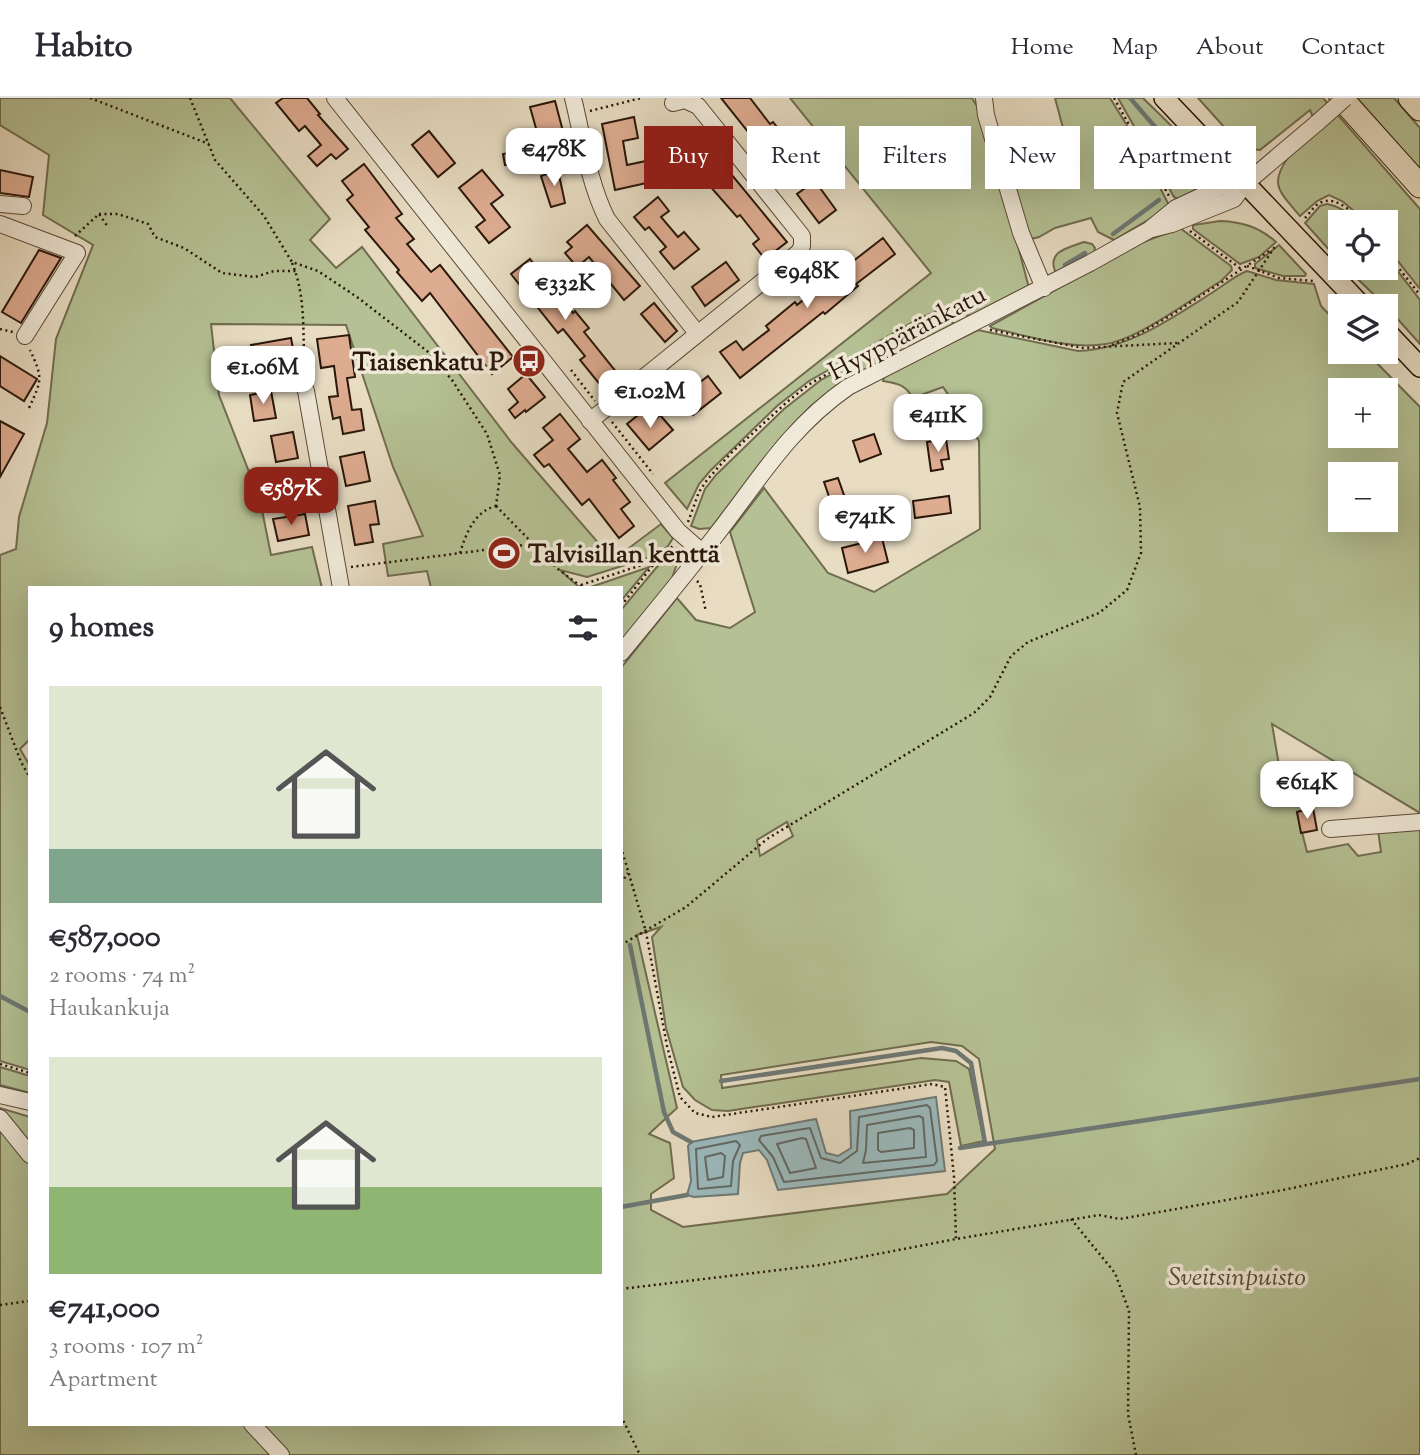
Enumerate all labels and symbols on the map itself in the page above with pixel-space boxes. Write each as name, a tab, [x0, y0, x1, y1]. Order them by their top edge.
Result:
pin: €478K	[505, 129, 603, 188]
pin: €948K	[758, 250, 856, 310]
pin: €332K	[516, 262, 614, 322]
street label: Hyyppäränkatu	[823, 277, 993, 391]
bus stop icon: Tiaisenkatu P	[510, 342, 548, 380]
place label: Tiaisenkatu P	[353, 345, 504, 382]
pin: €1.06M	[206, 346, 320, 406]
pin: €1.02M	[593, 370, 707, 430]
pin: €411K	[889, 394, 987, 454]
pin: €587K	[242, 468, 340, 527]
pin: €741K	[816, 496, 914, 555]
sports icon: Talvisillan kenttä	[485, 534, 523, 572]
place label: Talvisillan kenttä	[528, 537, 720, 574]
pin: €614K	[1258, 762, 1356, 821]
park label: Sveitsinpuisto	[1168, 1260, 1306, 1297]

